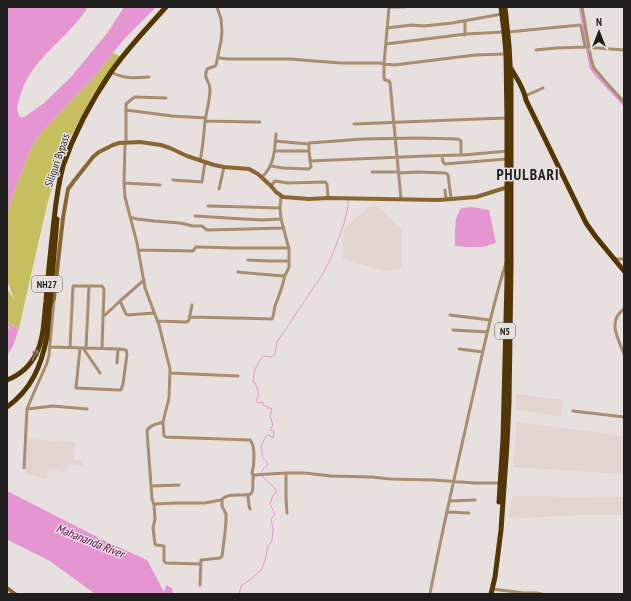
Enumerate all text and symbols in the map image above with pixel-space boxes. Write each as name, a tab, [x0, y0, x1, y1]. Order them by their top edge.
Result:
north arrow	[579, 12, 619, 52]
text: N	[596, 15, 602, 29]
street label: Siliguri Bypass	[41, 131, 73, 188]
district label: PHULBARI	[496, 165, 560, 184]
road number: NH27	[32, 276, 62, 292]
road number: N5	[495, 323, 515, 339]
one-way arrow	[32, 349, 39, 361]
water label: Mahananda River	[54, 520, 128, 562]

